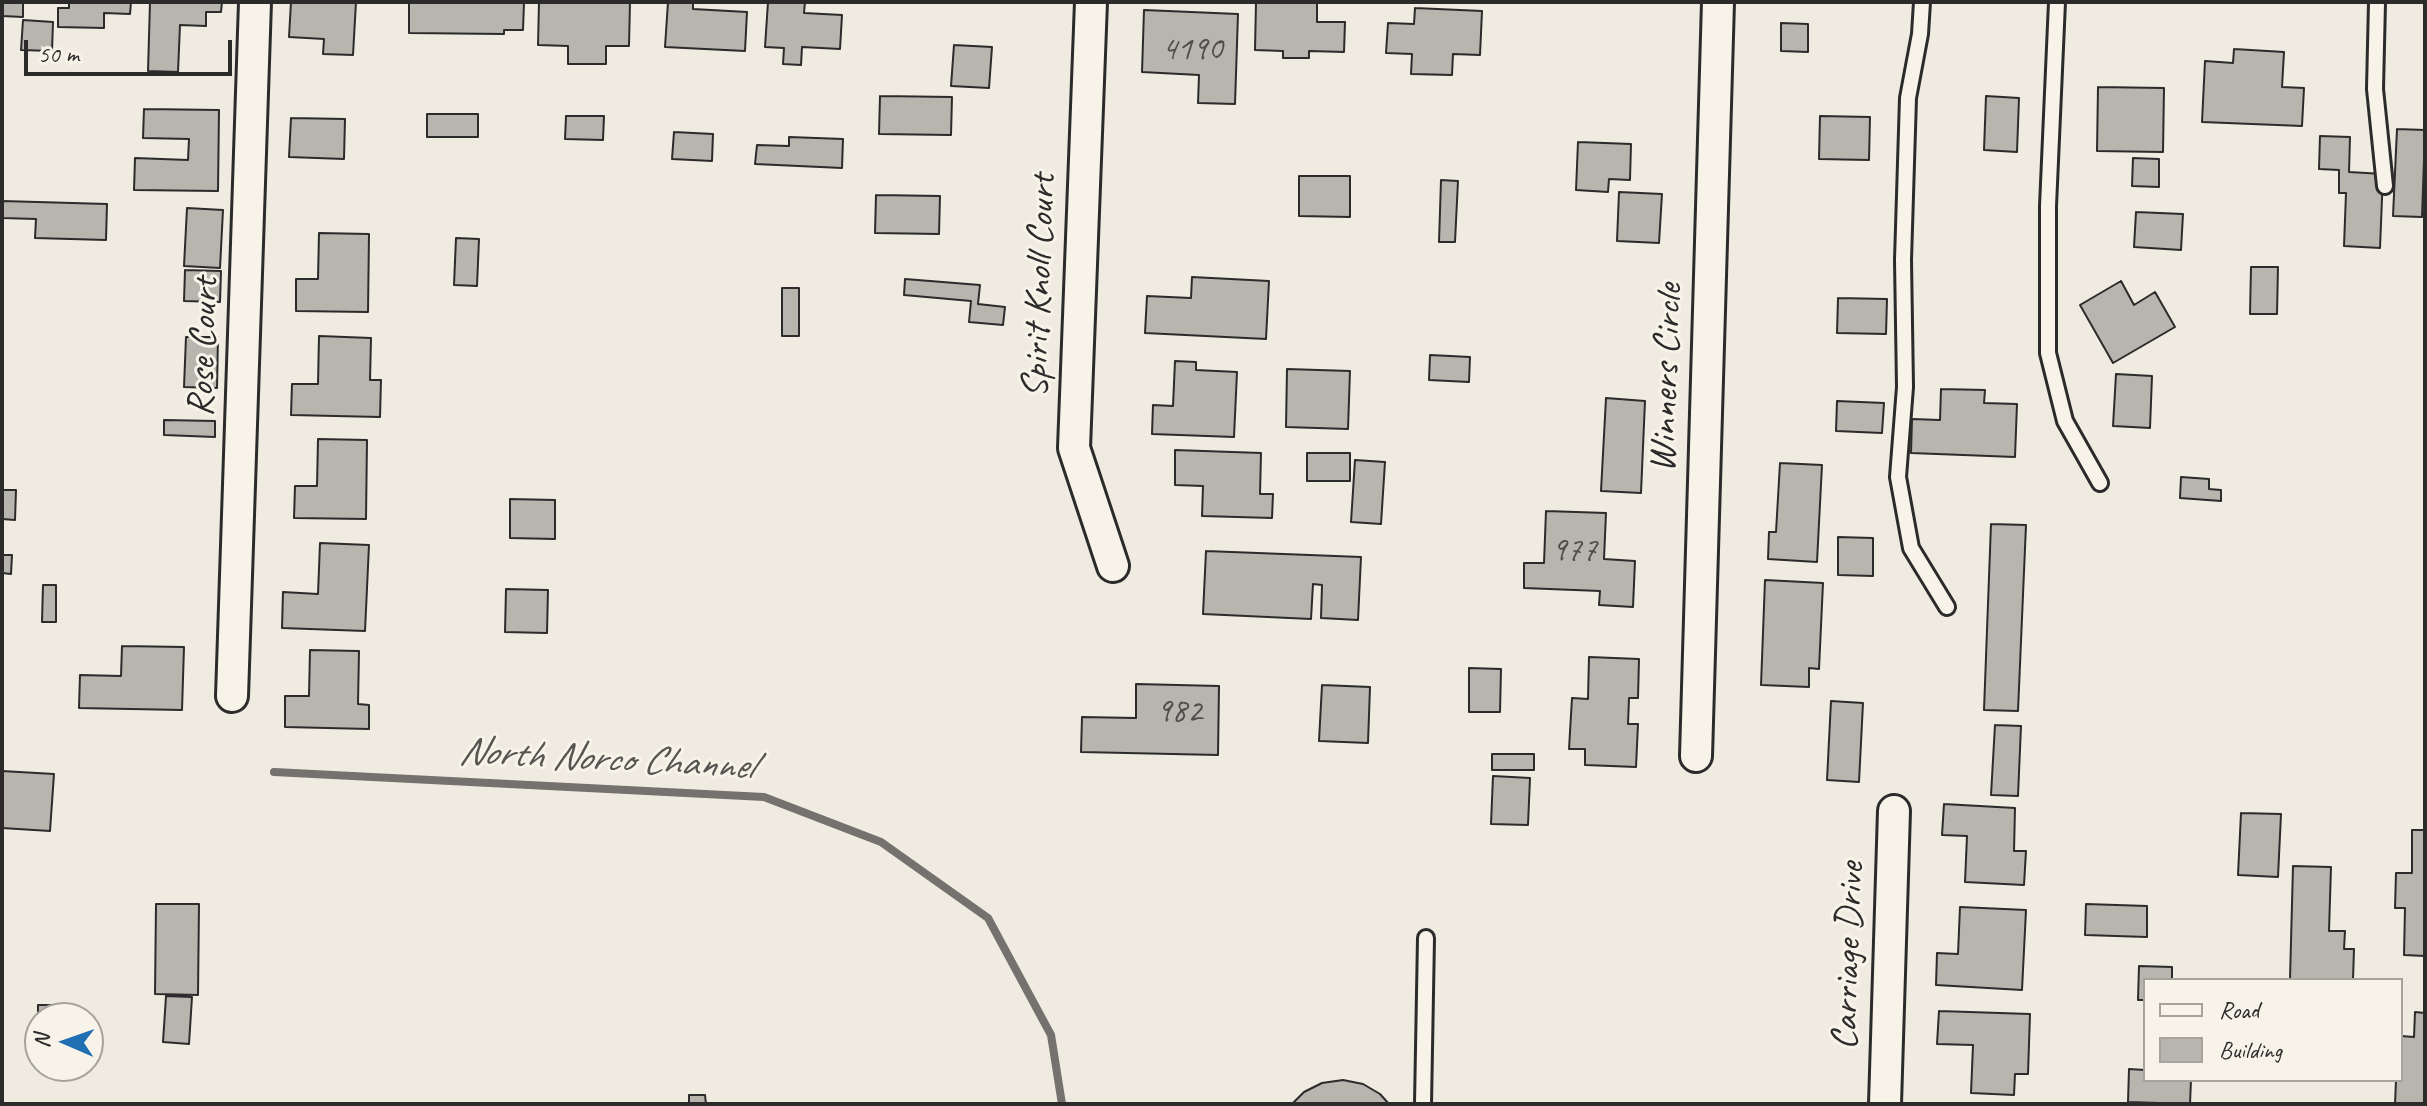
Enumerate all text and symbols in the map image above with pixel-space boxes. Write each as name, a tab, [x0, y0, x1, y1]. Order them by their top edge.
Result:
scale bar	[28, 24, 236, 74]
house number: 4190	[1161, 30, 1223, 70]
text: 50 m	[38, 39, 79, 69]
street label: Spirit Knoll Court	[1013, 173, 1067, 399]
street label: Rose Court	[179, 276, 229, 418]
street label: Winners Circle	[1641, 283, 1693, 473]
house number: 977	[1551, 531, 1597, 571]
house number: 982	[1156, 692, 1202, 732]
water label: North Norco Channel	[458, 728, 754, 792]
street label: Carriage Drive	[1823, 861, 1875, 1051]
legend	[2143, 978, 2403, 1082]
text: Road	[2219, 995, 2259, 1025]
north arrow	[24, 1002, 104, 1082]
text: N	[28, 1034, 56, 1049]
text: Building	[2219, 1035, 2282, 1065]

